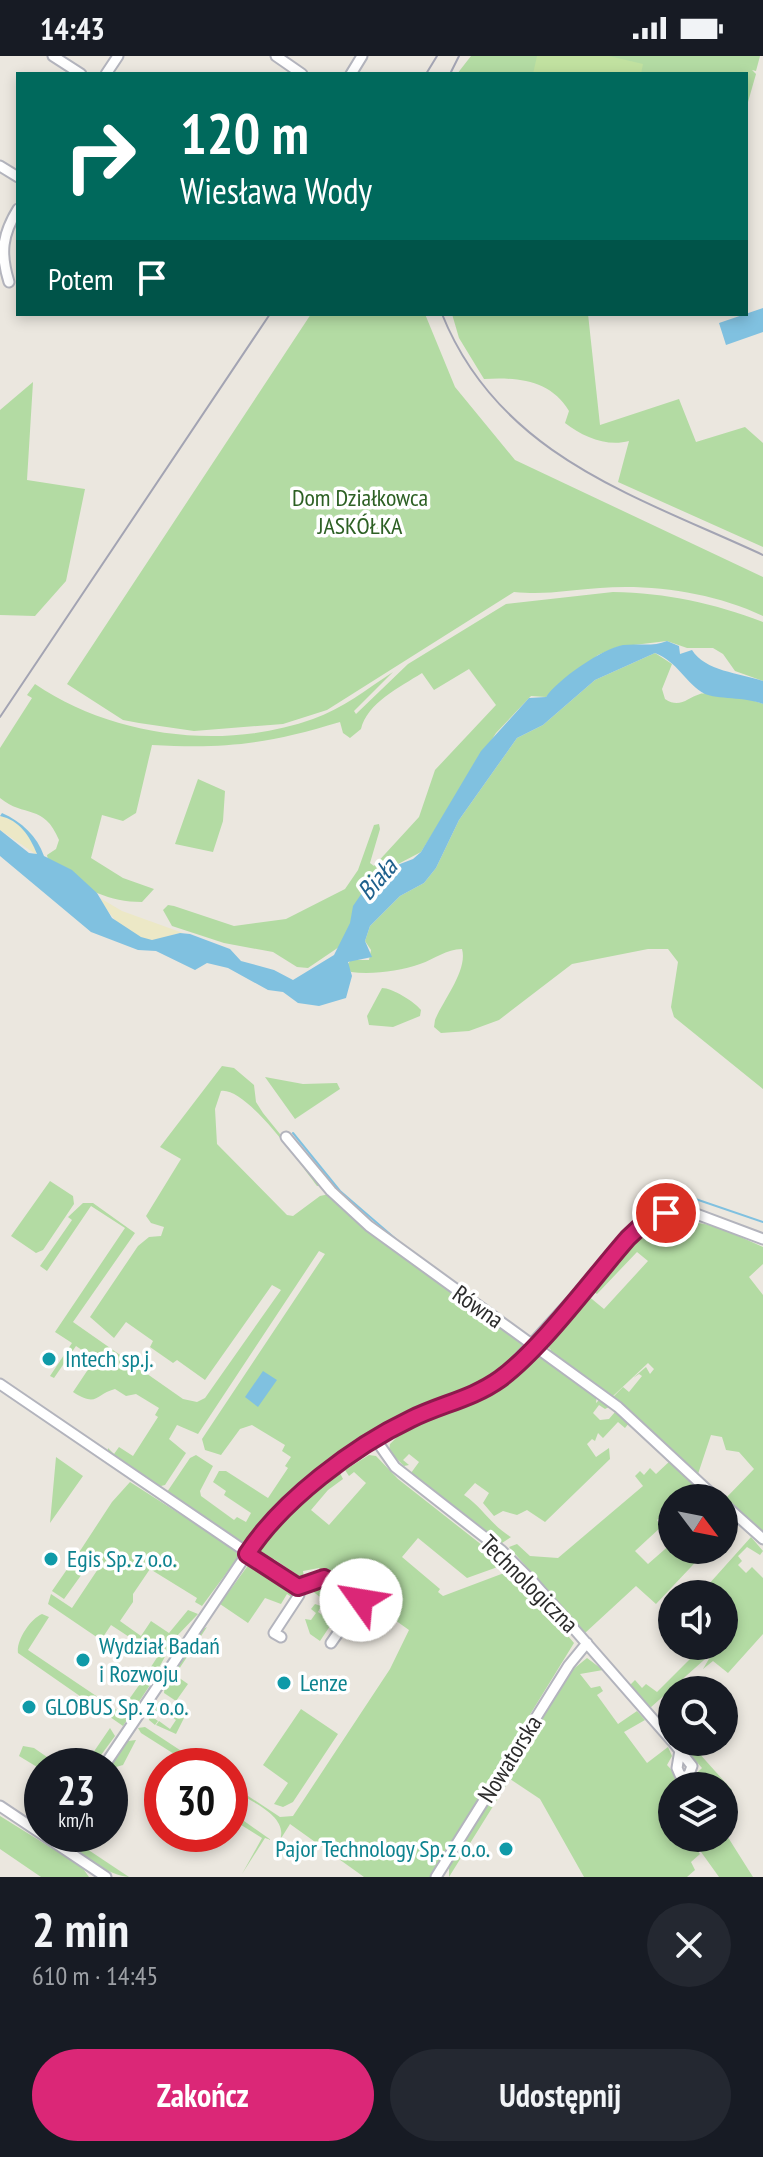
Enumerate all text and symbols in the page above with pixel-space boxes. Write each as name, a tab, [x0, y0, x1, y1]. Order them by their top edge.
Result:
text: 14:43	[40, 9, 105, 48]
text: 120 m	[180, 97, 309, 169]
icon: right	[48, 104, 152, 208]
text: Wiesława Wody	[180, 167, 372, 214]
icon: arrive	[130, 256, 174, 300]
text: Potem	[48, 259, 114, 298]
park label: Dom Działkowca JASKÓŁKA	[292, 482, 428, 541]
water label: Biała	[349, 850, 405, 906]
pin	[632, 1179, 700, 1247]
icon: arrive	[644, 1191, 688, 1235]
street label: Równa	[447, 1278, 510, 1335]
place label: Intech sp.j.	[65, 1343, 154, 1374]
marker: Intech sp.j.	[40, 1350, 58, 1368]
north arrow	[658, 1484, 738, 1564]
map controls	[658, 1484, 738, 1852]
street label: Technologiczna	[474, 1528, 585, 1639]
place label: Egis Sp. z o.o.	[67, 1543, 177, 1574]
marker: Egis Sp. z o.o.	[42, 1550, 60, 1568]
position arrow	[319, 1558, 403, 1642]
button: sound	[658, 1580, 738, 1660]
place label: Wydział Badań i Rozwoju	[99, 1630, 220, 1689]
marker: Wydział Badań i Rozwoju	[74, 1651, 92, 1669]
place label: Lenze	[300, 1667, 348, 1698]
marker: Lenze	[275, 1674, 293, 1692]
button: search	[658, 1676, 738, 1756]
place label: GLOBUS Sp. z o.o.	[45, 1691, 188, 1722]
marker: GLOBUS Sp. z o.o.	[20, 1698, 38, 1716]
street label: Nowatorska	[471, 1709, 548, 1808]
speed limit sign: 30	[144, 1748, 248, 1852]
text: 23	[57, 1764, 95, 1816]
button: layers	[658, 1772, 738, 1852]
text: km/h	[58, 1807, 94, 1833]
place label: Pajor Technology Sp. z o.o.	[275, 1833, 490, 1864]
marker: Pajor Technology Sp. z o.o.	[497, 1840, 515, 1858]
text: 2 min	[32, 1898, 129, 1960]
button: close	[647, 1903, 731, 1987]
text: 610 m · 14:45	[32, 1959, 158, 1992]
button: Zakończ	[32, 2049, 374, 2141]
button: Udostępnij	[390, 2049, 731, 2141]

